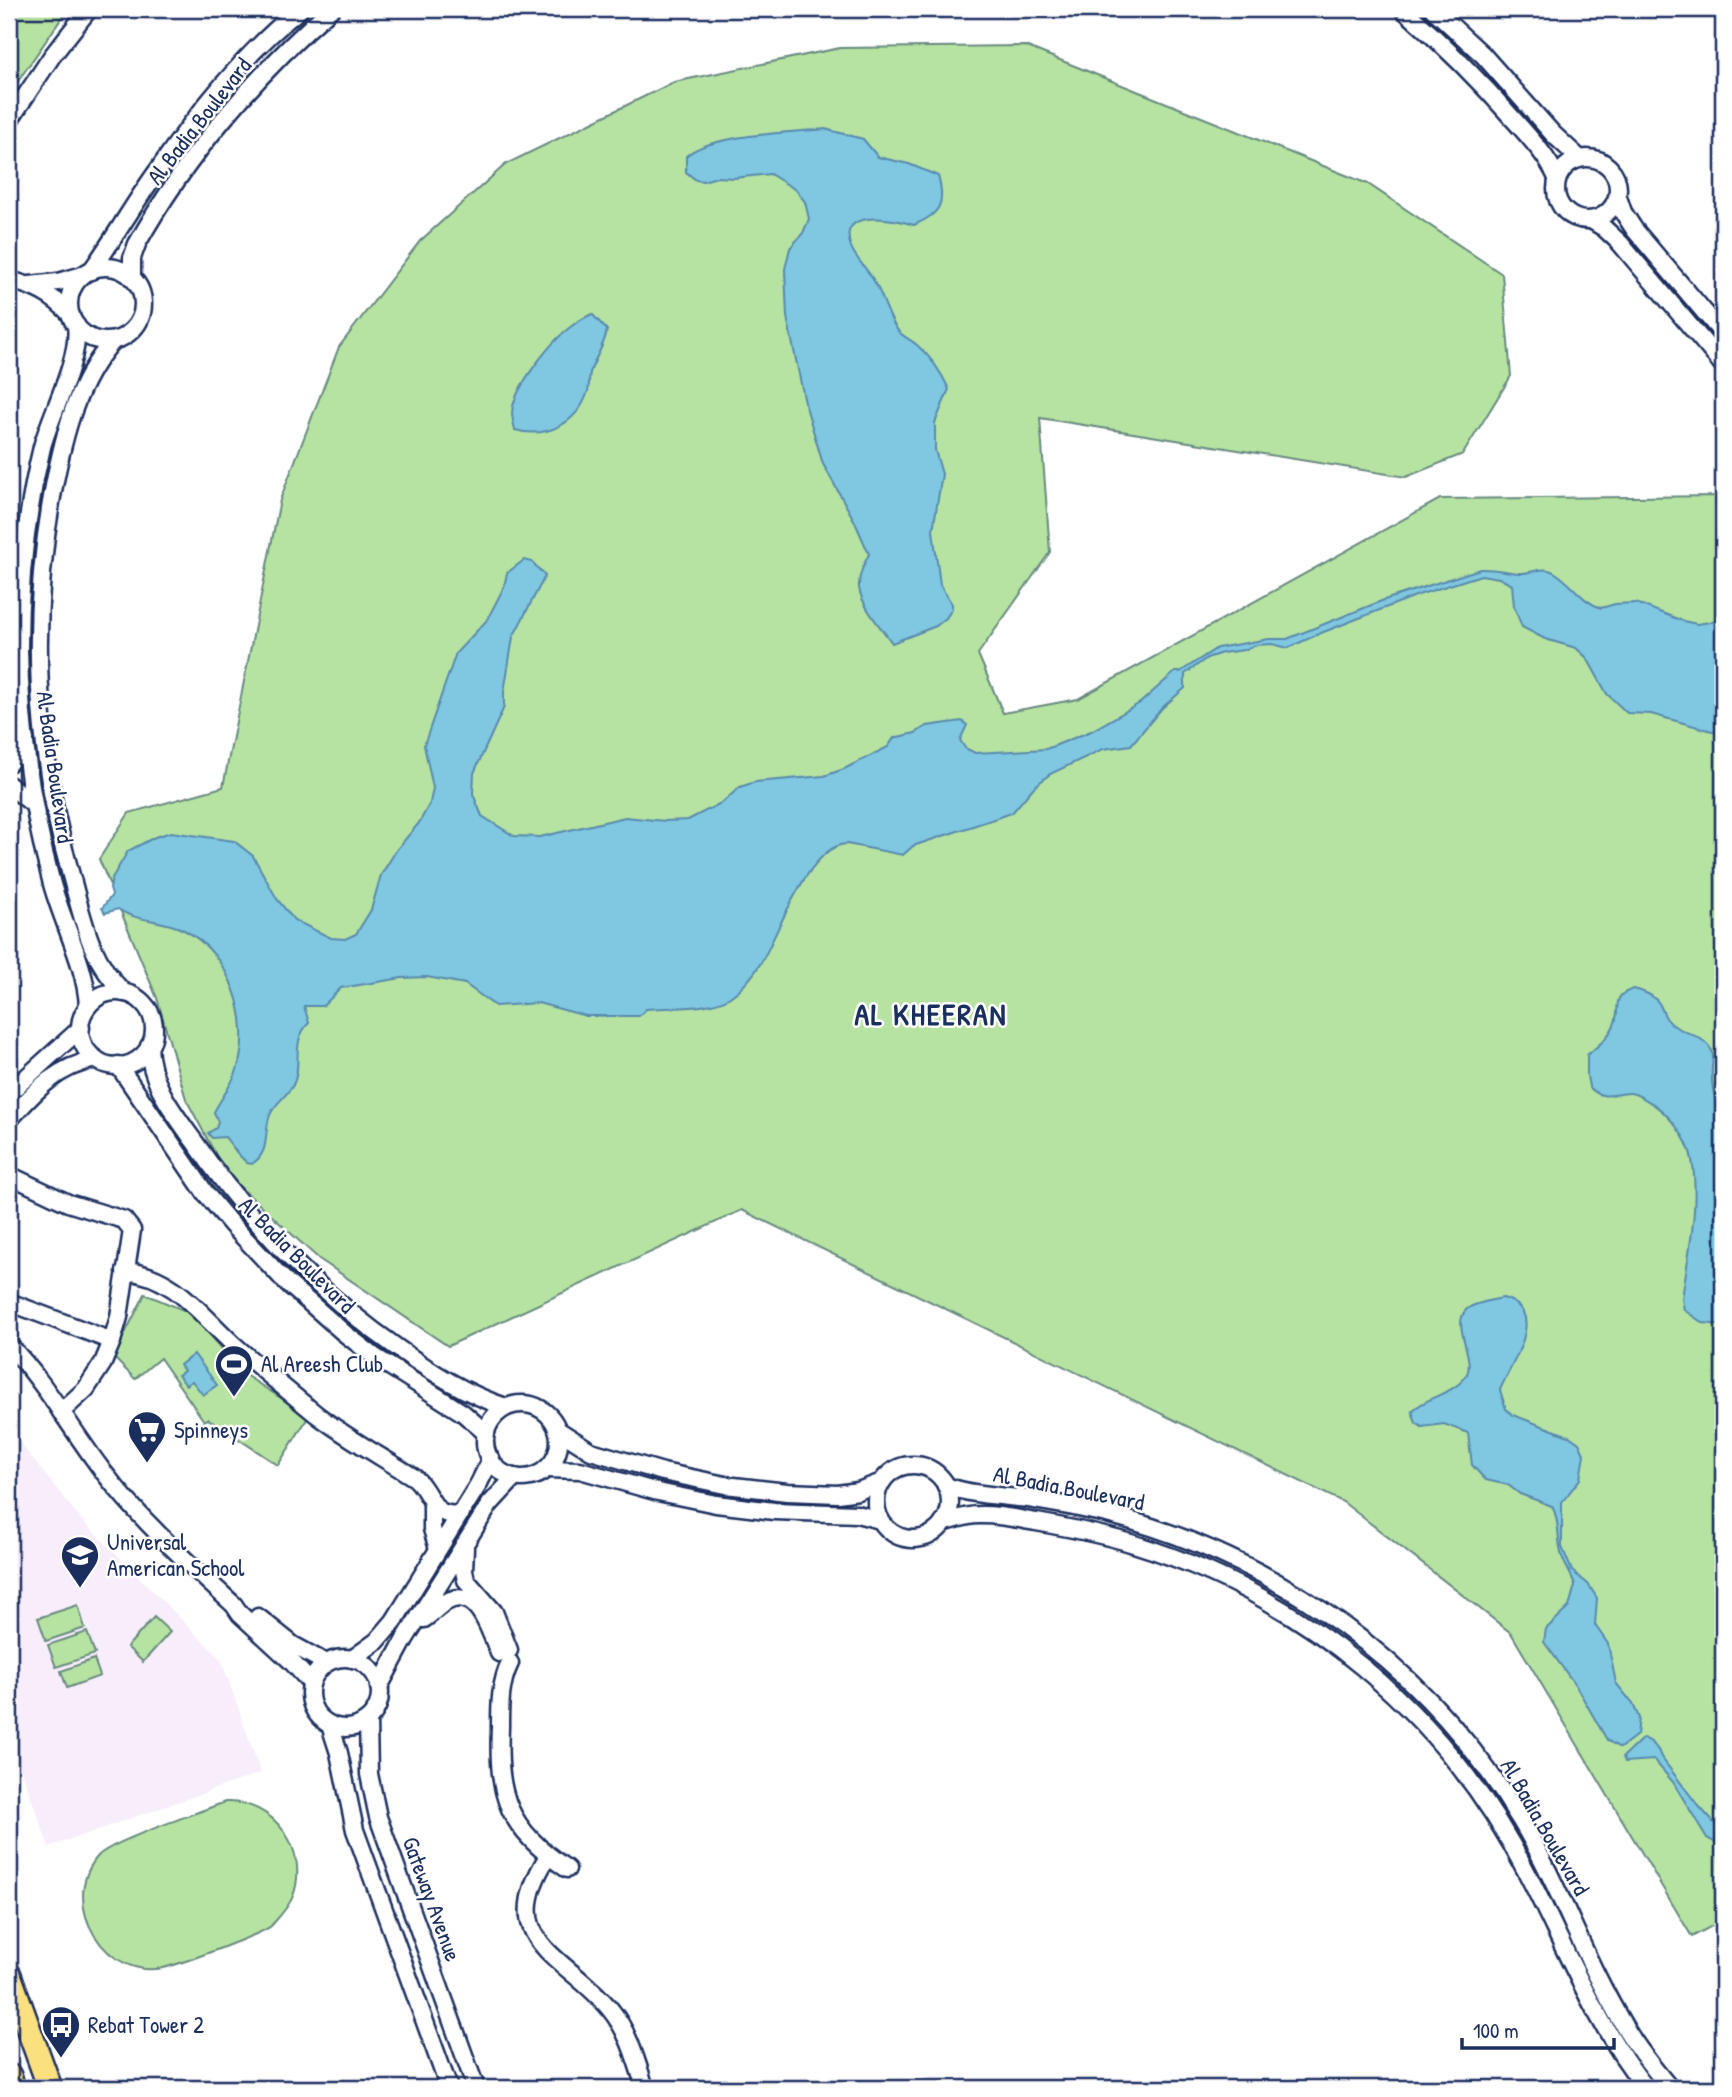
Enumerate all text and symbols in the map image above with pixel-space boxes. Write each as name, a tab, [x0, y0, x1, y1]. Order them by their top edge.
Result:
street label: Al Badia Boulevard	[139, 51, 258, 191]
street label: Al Badia Boulevard	[29, 689, 82, 845]
district label: AL KHEERAN	[854, 994, 1008, 1034]
street label: Al Badia Boulevard	[232, 1190, 362, 1320]
sports icon: Al Areesh Club	[213, 1343, 255, 1398]
place label: Al Areesh Club	[261, 1348, 383, 1379]
supermarket icon: Spinneys	[126, 1409, 168, 1464]
place label: Spinneys	[174, 1414, 248, 1445]
street label: Al Badia Boulevard	[991, 1458, 1147, 1517]
place label: Universal American School	[107, 1526, 245, 1583]
school or university icon: Universal American School	[59, 1534, 101, 1589]
street label: Al Badia Boulevard	[1494, 1753, 1597, 1901]
street label: Gateway Avenue	[396, 1832, 469, 1965]
bus stop icon: Rebat Tower 2	[40, 2004, 82, 2059]
scale bar	[1462, 2006, 1615, 2050]
place label: Rebat Tower 2	[88, 2009, 204, 2040]
text: 100 m	[1473, 2016, 1519, 2045]

